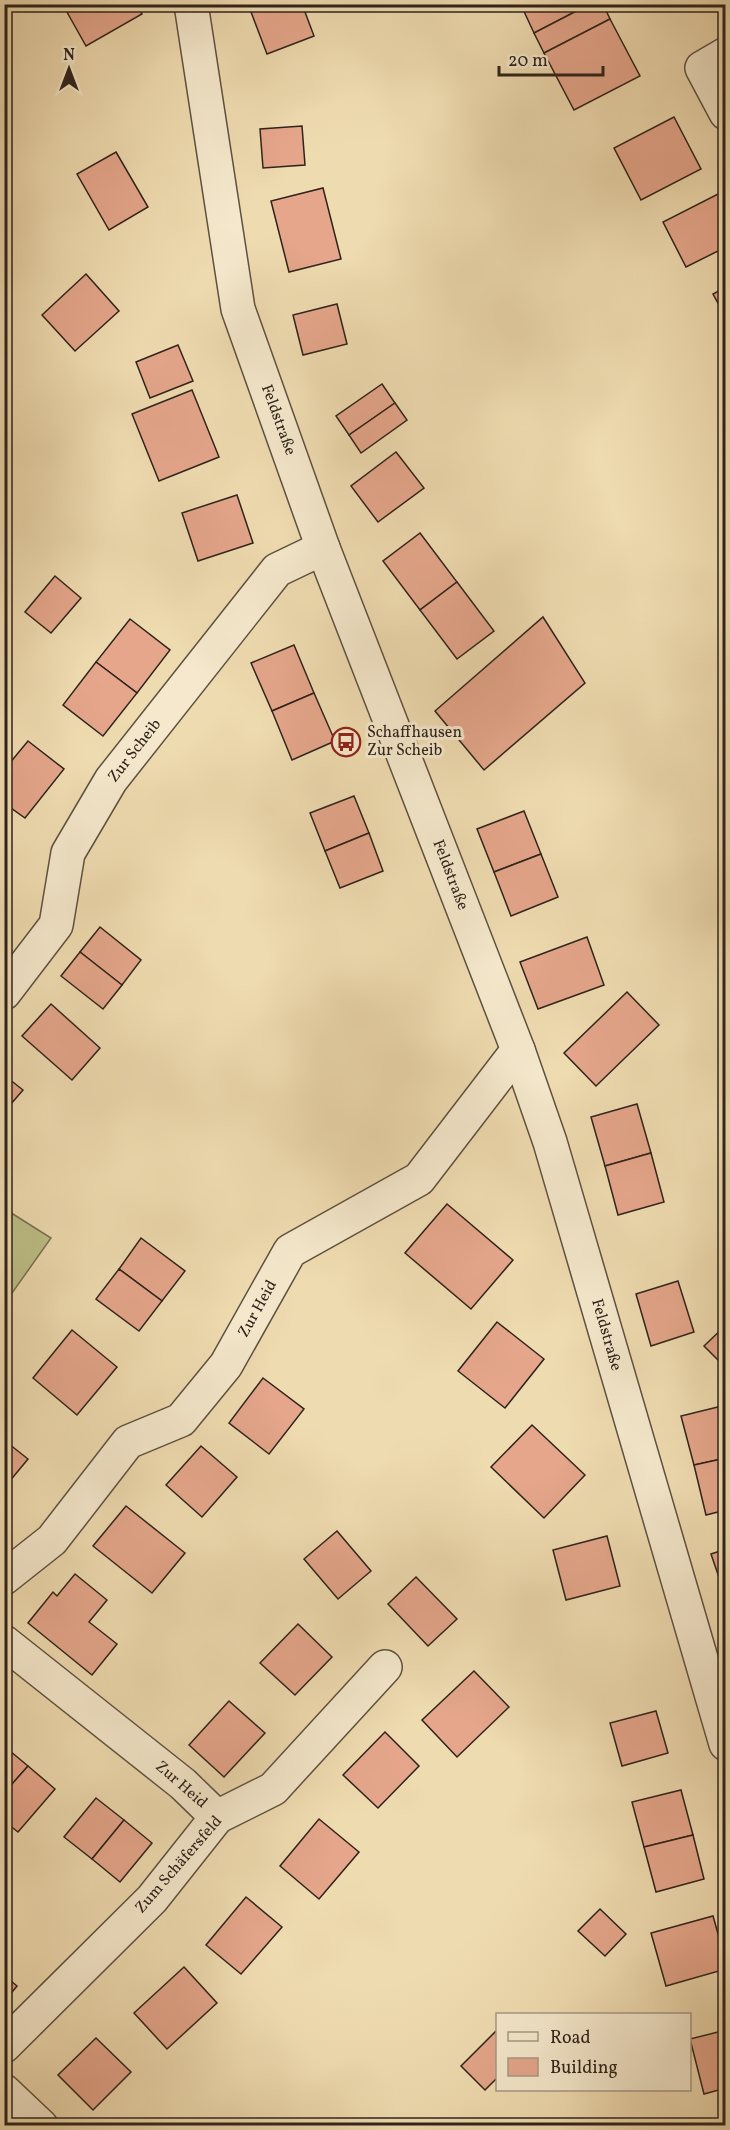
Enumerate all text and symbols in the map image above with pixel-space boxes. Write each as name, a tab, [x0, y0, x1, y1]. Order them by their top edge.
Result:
north arrow	[39, 39, 99, 99]
scale bar	[499, 39, 602, 77]
text: N	[63, 45, 75, 67]
text: 20 m	[508, 49, 548, 74]
street label: Feldstraße	[255, 382, 301, 458]
street label: Zur Scheib	[103, 714, 167, 787]
place label: Schaffhausen Zur Scheib	[367, 722, 462, 762]
bus stop icon: Schaffhausen Zur Scheib	[330, 726, 362, 758]
street label: Feldstraße	[426, 837, 474, 913]
street label: Zur Heid	[233, 1276, 283, 1342]
street label: Feldstraße	[585, 1296, 627, 1374]
street label: Zur Heid	[150, 1756, 212, 1814]
street label: Zum Schäfersfeld	[130, 1811, 228, 1919]
legend	[496, 2013, 691, 2091]
text: Road	[550, 2026, 591, 2051]
text: Building	[550, 2056, 618, 2081]

